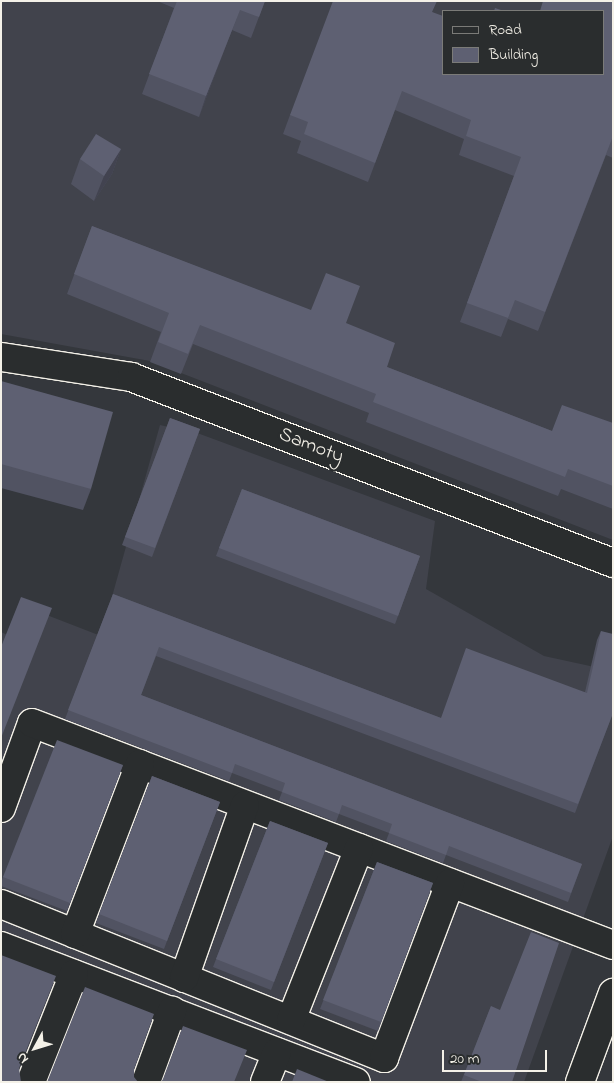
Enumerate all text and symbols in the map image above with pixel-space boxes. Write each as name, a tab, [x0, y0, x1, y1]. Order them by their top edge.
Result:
legend	[442, 10, 604, 75]
text: Road	[489, 19, 522, 41]
text: Building	[489, 44, 538, 66]
street label: Samoty	[275, 423, 347, 469]
north arrow	[10, 1023, 60, 1073]
scale bar	[444, 1040, 549, 1072]
text: N	[12, 1047, 34, 1068]
text: 20 m	[450, 1048, 479, 1070]

